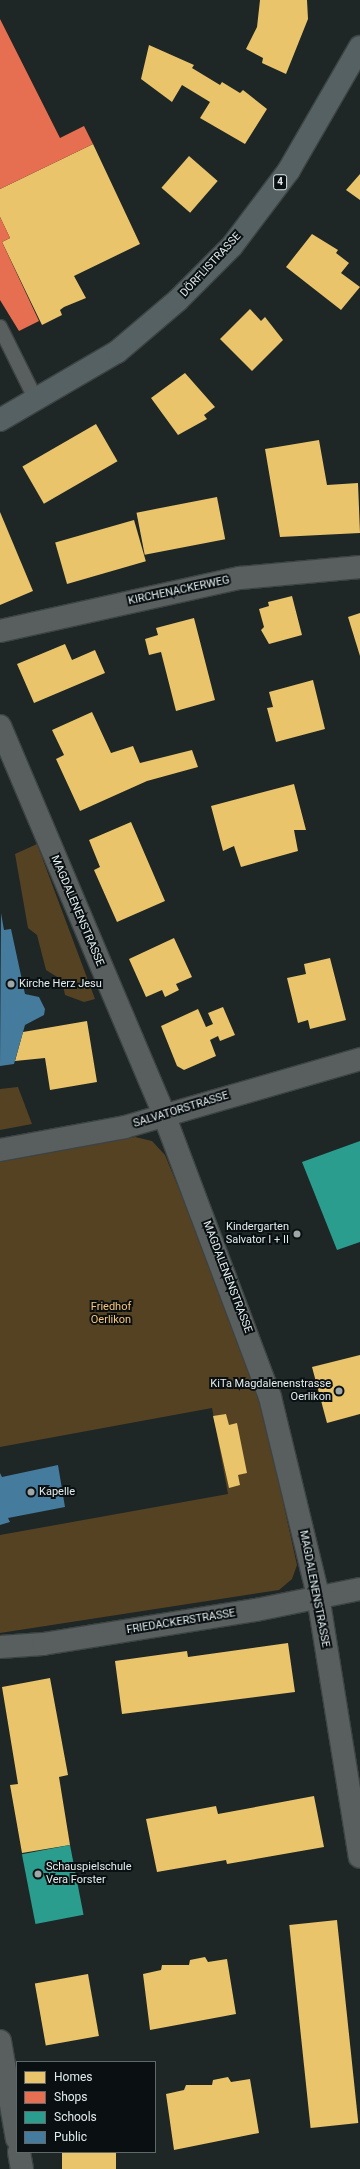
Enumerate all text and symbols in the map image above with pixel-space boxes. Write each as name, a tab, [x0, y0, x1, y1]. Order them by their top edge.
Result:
road number: 4	[273, 174, 287, 190]
street label: DÖRFLISTRASSE	[178, 230, 244, 300]
street label: KIRCHENACKERWEG	[127, 574, 231, 608]
street label: MAGDALENENSTRASSE	[48, 854, 106, 968]
place label: Kirche Herz Jesu	[19, 977, 102, 991]
marker: Kirche Herz Jesu	[6, 979, 16, 989]
street label: SALVATORSTRASSE	[132, 1089, 230, 1131]
street label: MAGDALENENSTRASSE	[200, 1219, 254, 1335]
place label: Kindergarten Salvator I + II	[226, 1221, 289, 1247]
marker: Kindergarten Salvator I + II	[292, 1229, 302, 1239]
park label: Friedhof Oerlikon	[91, 1301, 131, 1327]
place label: KiTa Magdalenenstrasse Oerlikon	[210, 1378, 331, 1404]
marker: KiTa Magdalenenstrasse Oerlikon	[334, 1386, 344, 1396]
place label: Kapelle	[39, 1485, 75, 1499]
marker: Kapelle	[26, 1487, 36, 1497]
street label: MAGDALENENSTRASSE	[296, 1529, 332, 1649]
street label: FRIEDACKERSTRASSE	[126, 1607, 236, 1637]
place label: Schauspielschule Vera Forster	[46, 1861, 131, 1887]
marker: Schauspielschule Vera Forster	[33, 1869, 43, 1879]
legend	[16, 2061, 156, 2153]
text: Homes	[54, 2070, 92, 2084]
text: Shops	[54, 2090, 88, 2104]
text: Schools	[54, 2110, 97, 2124]
text: Public	[54, 2130, 87, 2144]

